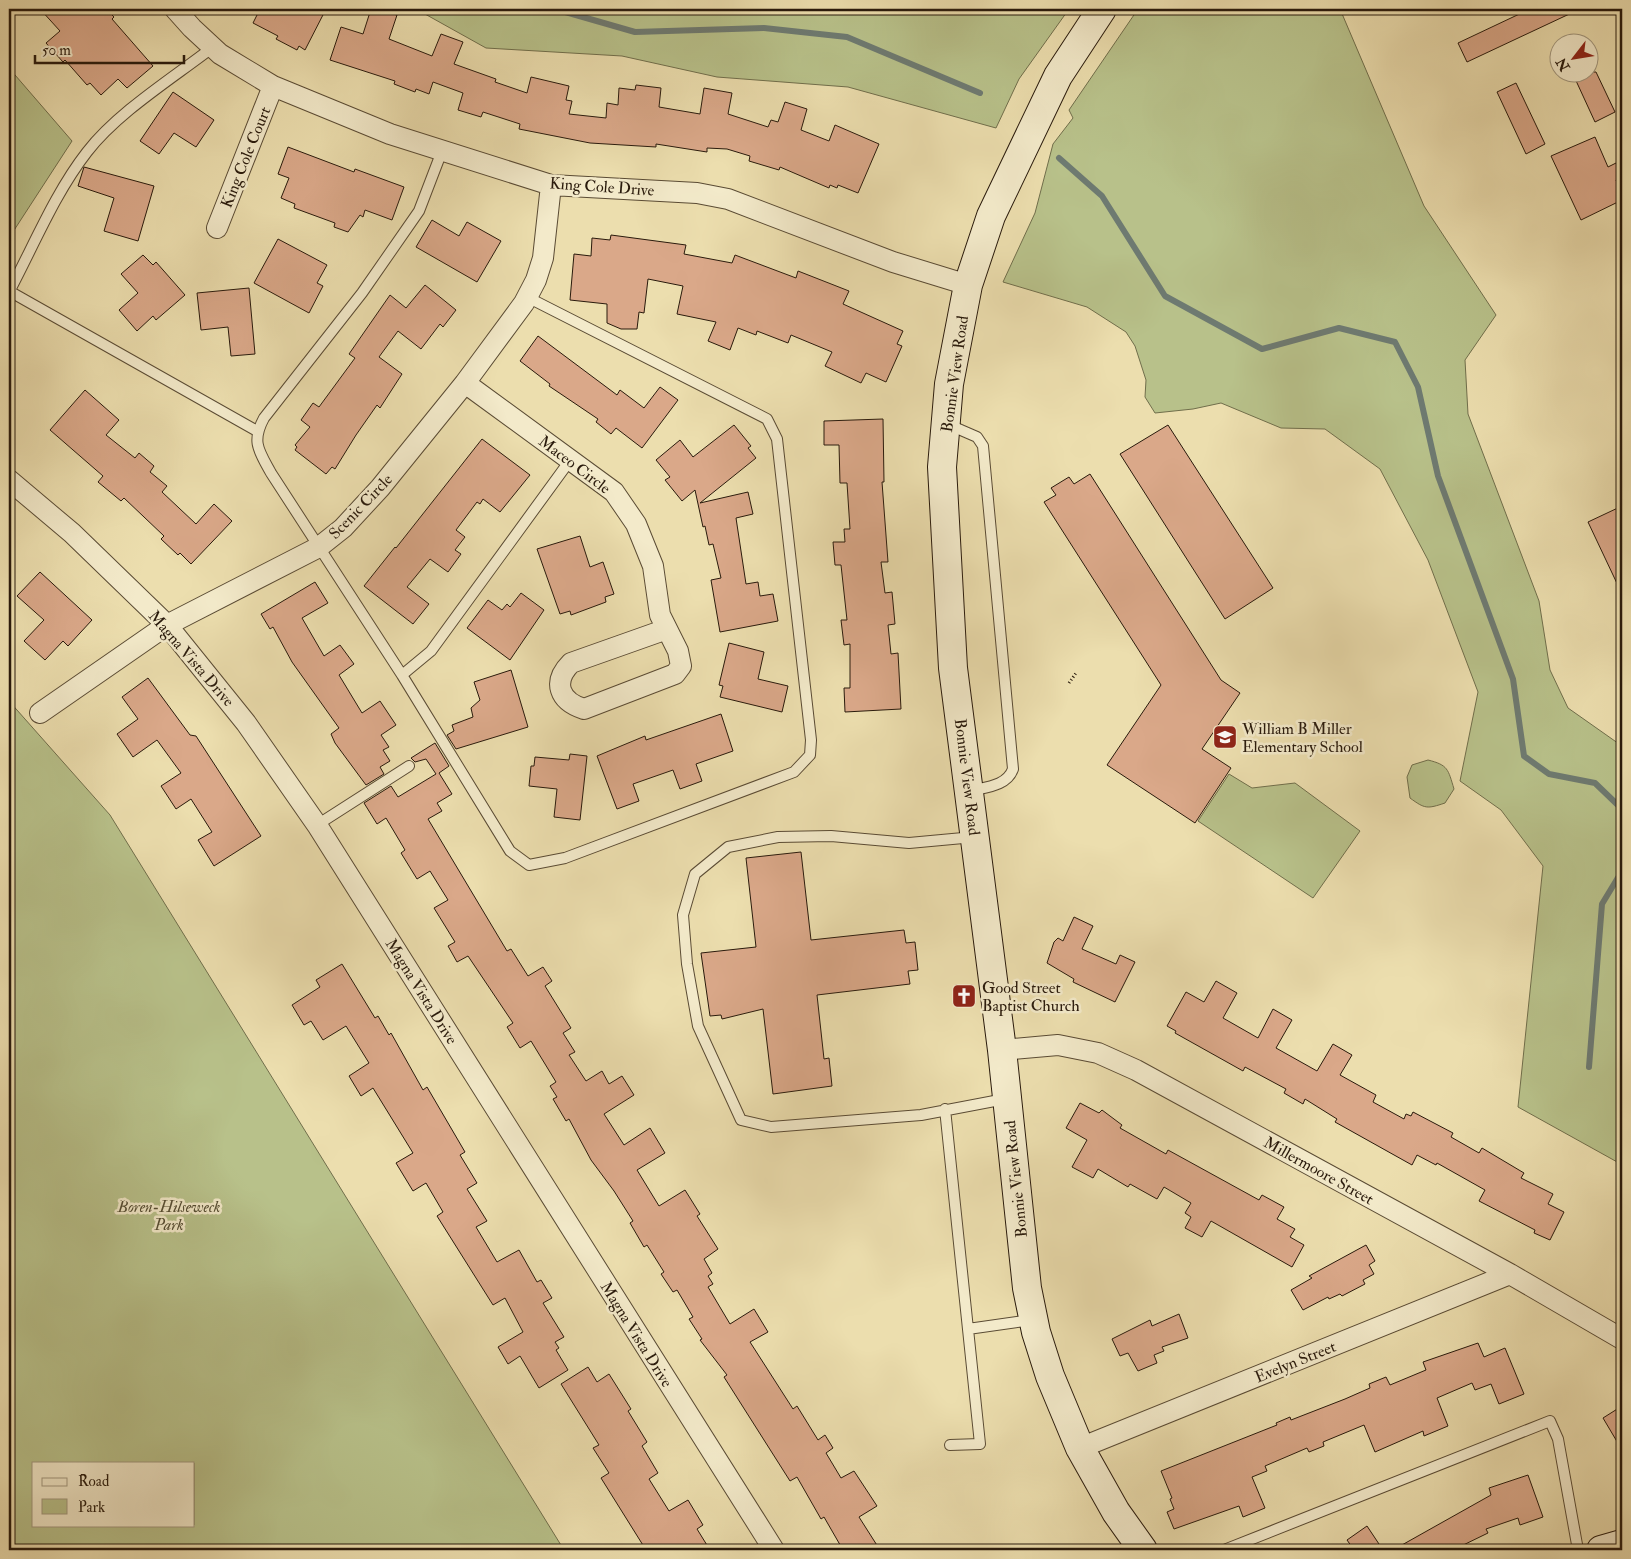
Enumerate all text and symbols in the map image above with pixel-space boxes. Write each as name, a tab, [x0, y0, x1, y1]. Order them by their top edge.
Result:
scale bar	[35, 32, 184, 64]
north arrow	[1548, 32, 1598, 82]
text: 50 m	[42, 41, 71, 60]
text: N	[1553, 54, 1574, 75]
street label: King Cole Court	[217, 104, 275, 211]
street label: King Cole Drive	[549, 173, 655, 201]
street label: Bonnie View Road	[937, 314, 973, 434]
street label: Maceo Circle	[534, 431, 615, 499]
street label: Scenic Circle	[325, 470, 397, 544]
street label: Magna Vista Drive	[144, 607, 239, 711]
street label: Bonnie View Road	[950, 717, 984, 837]
place label: William B Miller Elementary School	[1241, 719, 1363, 757]
school or university icon: William B Miller Elementary School	[1212, 724, 1238, 750]
street label: Magna Vista Drive	[381, 935, 462, 1048]
place label: Good Street Baptist Church	[982, 978, 1080, 1017]
church icon: Good Street Baptist Church	[951, 983, 977, 1009]
street label: Bonnie View Road	[1000, 1119, 1032, 1238]
street label: Millermoore Street	[1260, 1132, 1377, 1209]
park label: Boren-Hilseweck Park	[117, 1197, 221, 1235]
street label: Magna Vista Drive	[596, 1278, 677, 1391]
street label: Evelyn Street	[1252, 1337, 1339, 1387]
legend	[32, 1462, 195, 1526]
text: Road	[78, 1472, 110, 1491]
text: Park	[78, 1498, 105, 1517]

